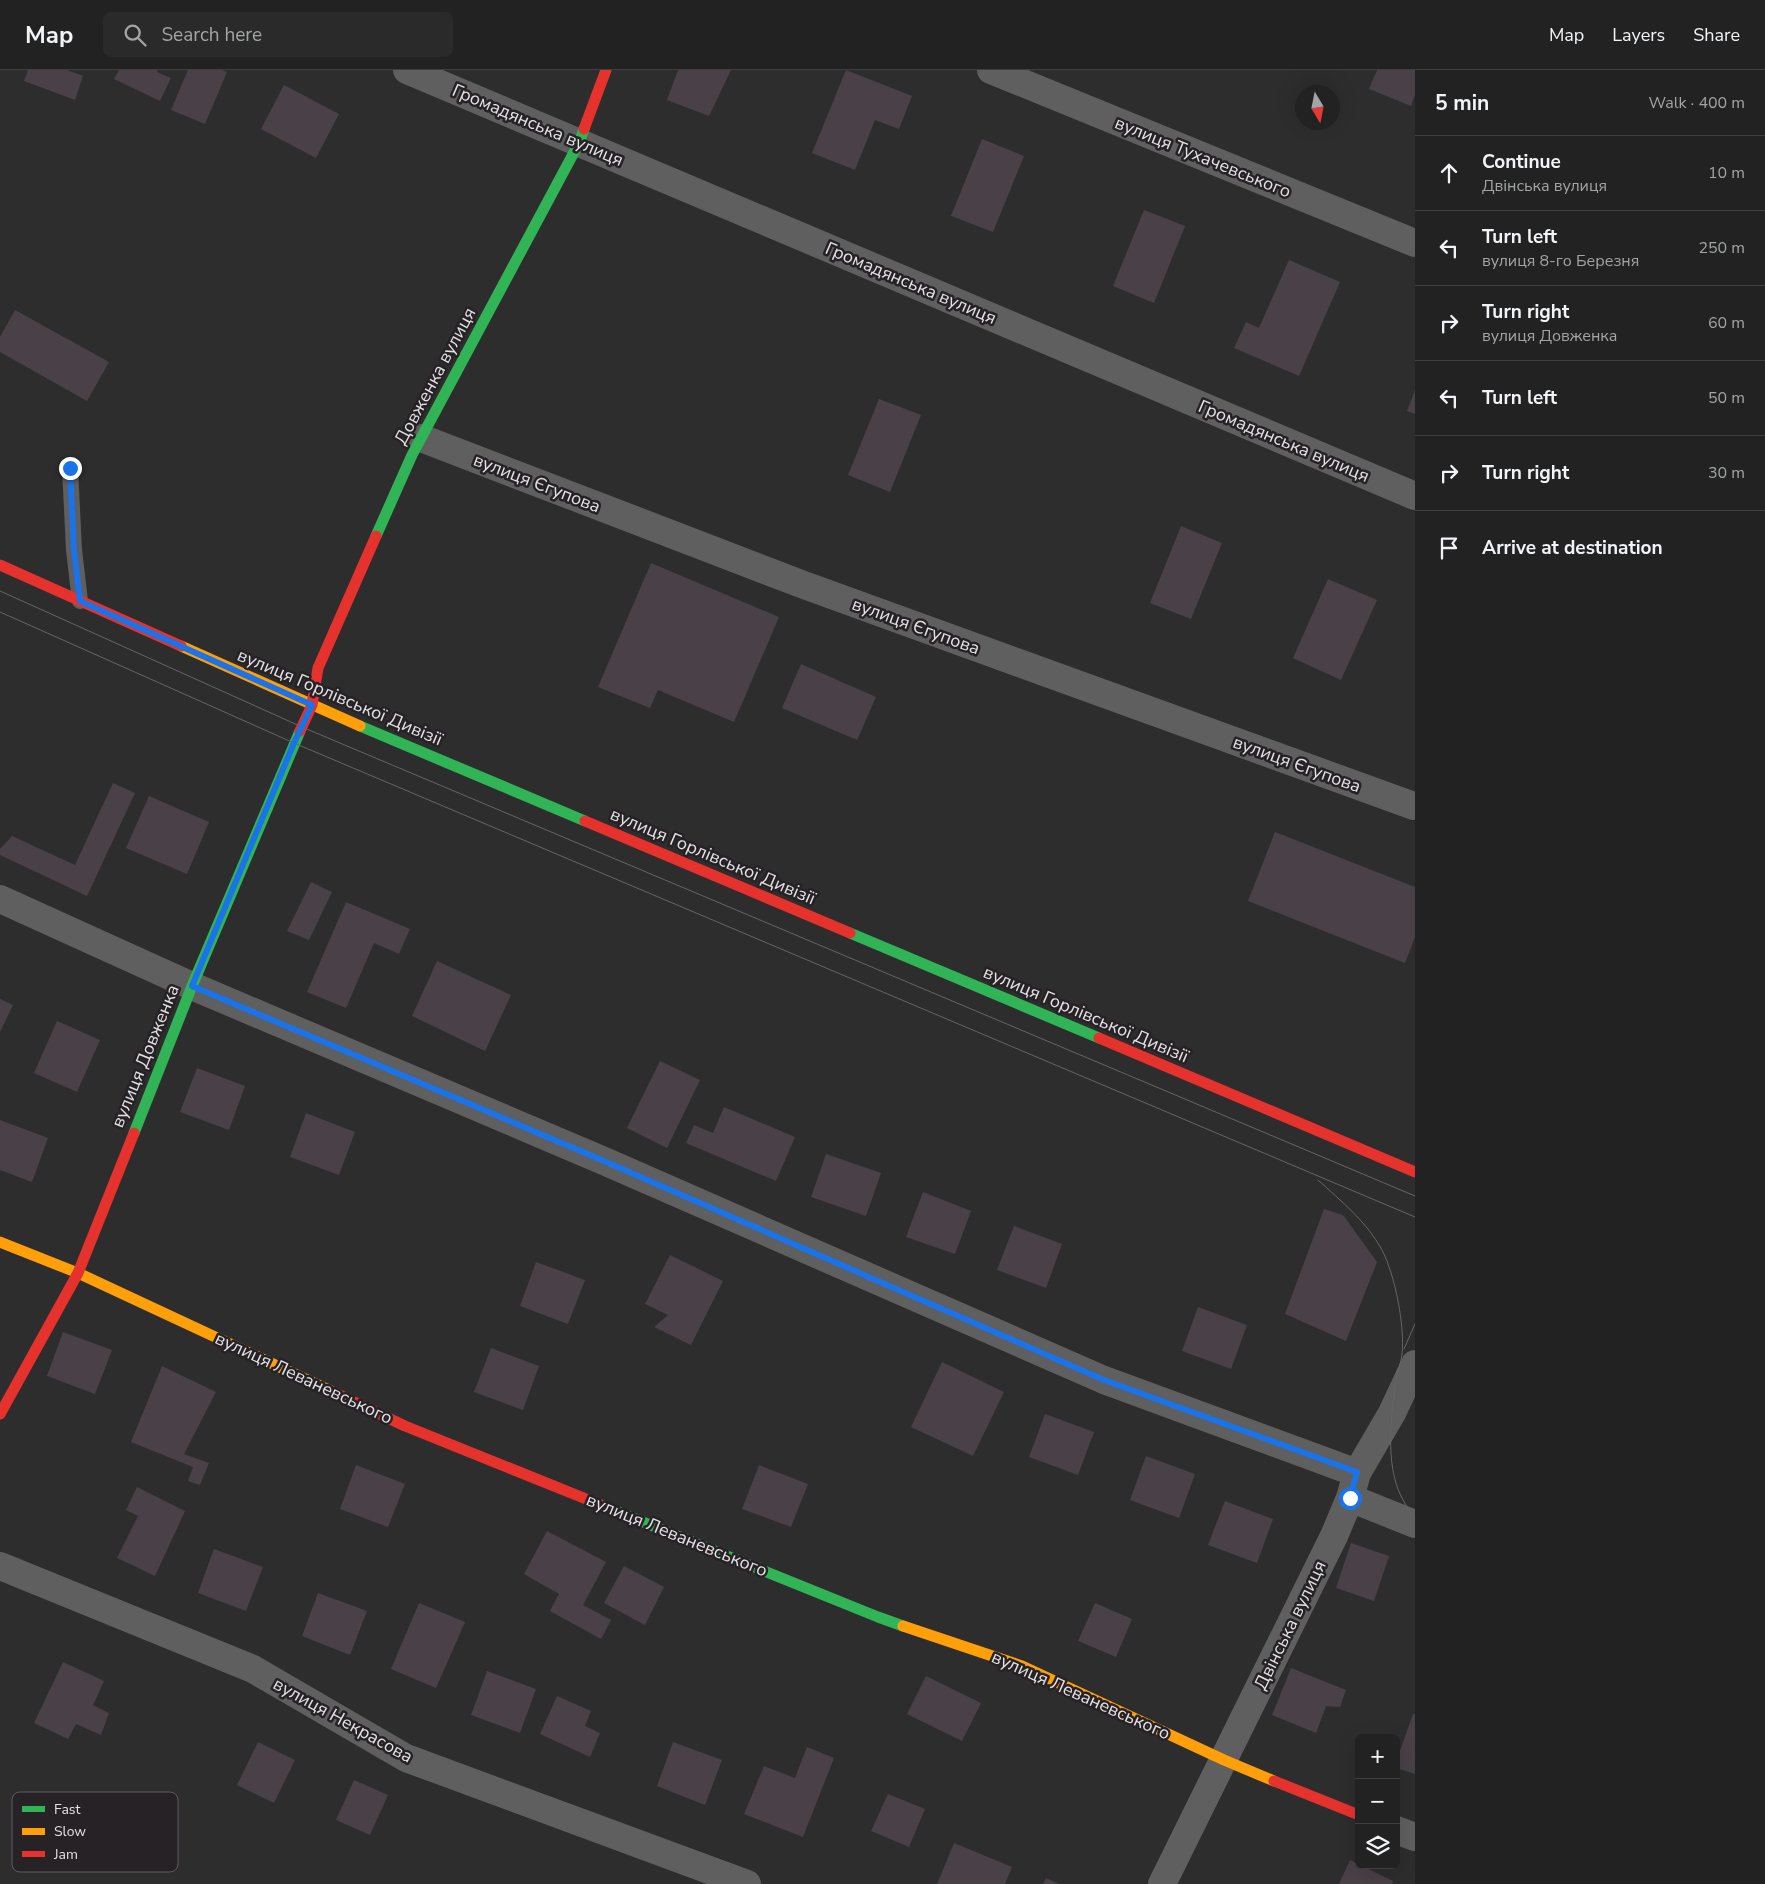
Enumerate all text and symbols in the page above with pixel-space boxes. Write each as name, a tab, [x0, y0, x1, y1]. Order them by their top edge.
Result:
search box	[103, 12, 453, 57]
text: Map	[25, 19, 73, 51]
icon: search	[121, 21, 149, 49]
text: Search here	[161, 22, 262, 48]
text: Map	[1549, 23, 1584, 47]
text: Layers	[1612, 23, 1665, 47]
text: Share	[1693, 23, 1740, 47]
street label: Громадянська вулиця	[449, 78, 627, 172]
north arrow	[1295, 85, 1340, 130]
text: 5 min	[1435, 89, 1489, 117]
text: Walk · 400 m	[1649, 92, 1745, 114]
street label: вулиця Тухачевського	[1111, 111, 1295, 203]
text: Continue	[1482, 149, 1561, 175]
icon: ahead	[1435, 159, 1463, 187]
text: 10 m	[1708, 162, 1745, 184]
text: Двінська вулиця	[1482, 175, 1607, 197]
text: Turn left	[1482, 224, 1557, 250]
icon: left	[1435, 234, 1463, 262]
street label: Громадянська вулиця	[822, 236, 1000, 330]
text: 250 m	[1698, 237, 1745, 259]
text: вулиця 8-го Березня	[1482, 250, 1639, 272]
text: Turn right	[1482, 299, 1569, 325]
street label: Довженка вулиця	[389, 303, 481, 449]
icon: right	[1435, 309, 1463, 337]
text: 60 m	[1708, 312, 1745, 334]
text: вулиця Довженка	[1482, 325, 1617, 347]
icon: left	[1435, 384, 1463, 412]
text: Turn left	[1482, 385, 1557, 411]
text: 50 m	[1708, 387, 1745, 409]
street label: Громадянська вулиця	[1195, 394, 1373, 488]
street label: вулиця Єгупова	[470, 448, 604, 518]
route end	[59, 457, 82, 480]
icon: right	[1435, 459, 1463, 487]
text: Turn right	[1482, 460, 1569, 486]
text: 30 m	[1708, 462, 1745, 484]
icon: arrive	[1435, 534, 1463, 562]
text: Arrive at destination	[1482, 535, 1663, 561]
street label: вулиця Єгупова	[849, 592, 983, 660]
street label: вулиця Горлівської Дивізії	[234, 643, 447, 751]
street label: вулиця Єгупова	[1230, 730, 1364, 798]
street label: вулиця Горлівської Дивізії	[607, 802, 820, 910]
street label: вулиця Горлівської Дивізії	[980, 960, 1193, 1068]
street label: вулиця Довженка	[105, 981, 185, 1131]
street label: вулиця Леваневського	[211, 1326, 397, 1430]
route start	[1339, 1487, 1362, 1510]
street label: вулиця Леваневського	[583, 1488, 771, 1582]
street label: Двінська вулиця	[1248, 1556, 1332, 1694]
street label: вулиця Леваневського	[988, 1645, 1174, 1745]
street label: вулиця Некрасова	[269, 1672, 417, 1768]
map controls	[1355, 1734, 1400, 1869]
button: +	[1355, 1734, 1400, 1779]
button: −	[1355, 1779, 1400, 1824]
legend	[12, 1792, 178, 1872]
text: Fast	[54, 1800, 80, 1819]
text: Slow	[54, 1822, 86, 1841]
button: layers	[1355, 1824, 1400, 1869]
text: Jam	[53, 1845, 78, 1864]

